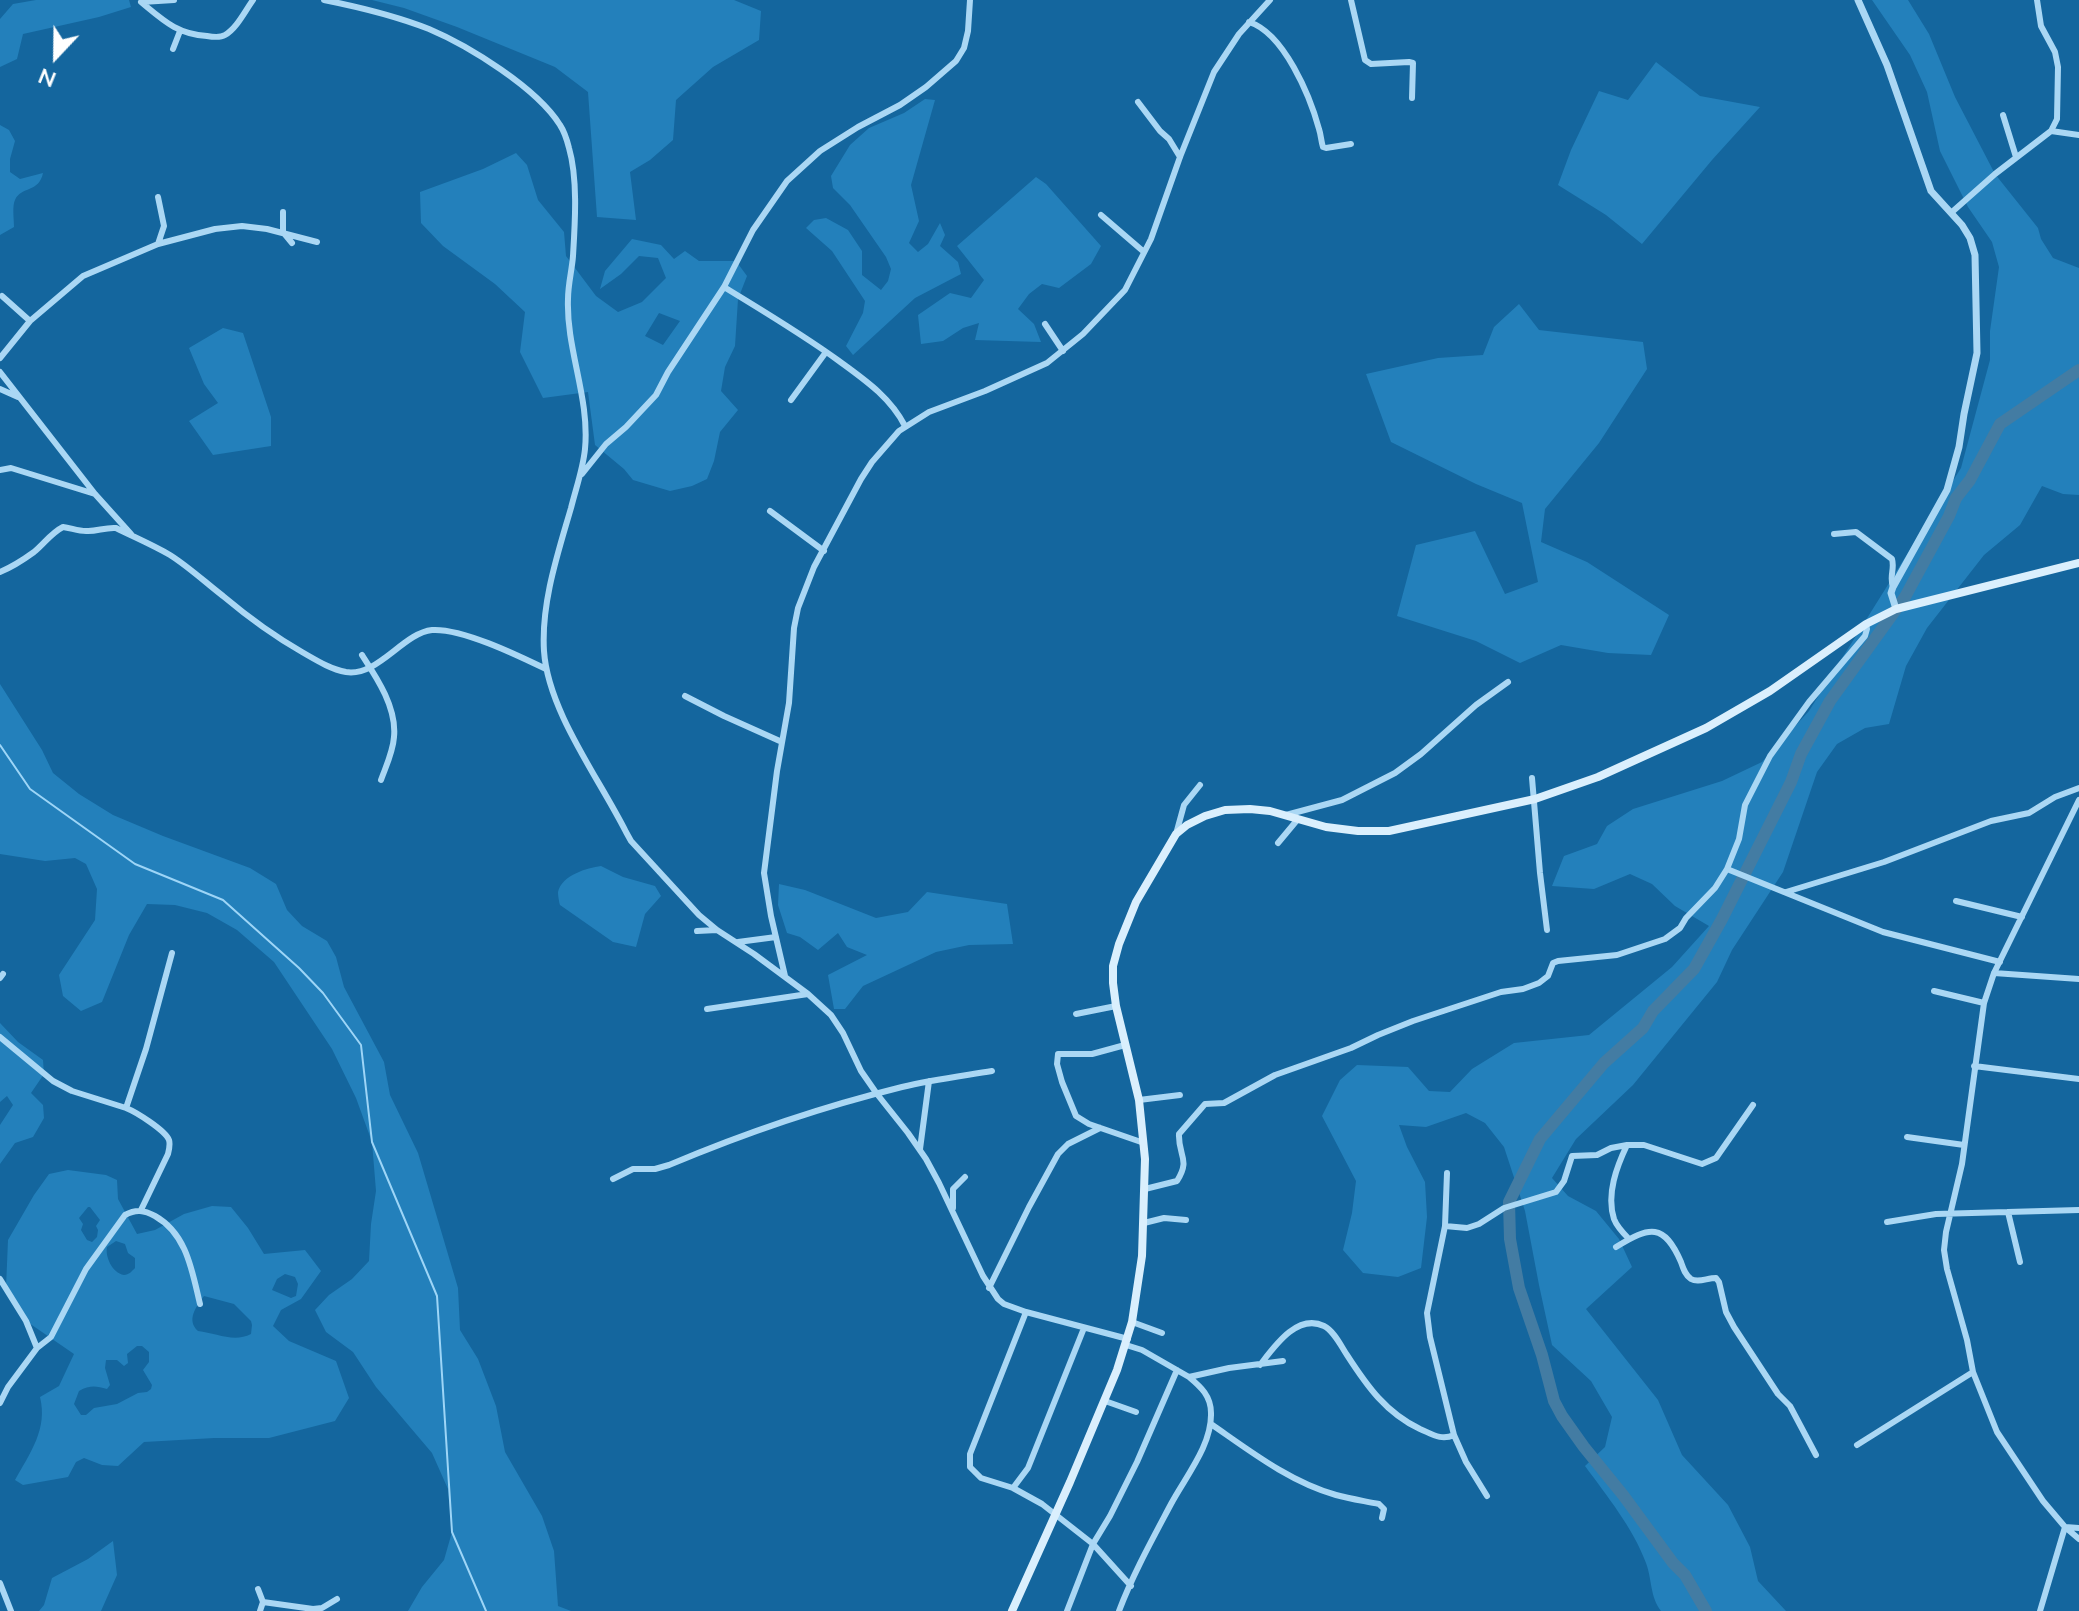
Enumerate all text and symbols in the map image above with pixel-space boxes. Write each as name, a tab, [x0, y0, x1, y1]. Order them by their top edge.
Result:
north arrow	[16, 16, 96, 96]
text: N	[34, 62, 60, 94]

